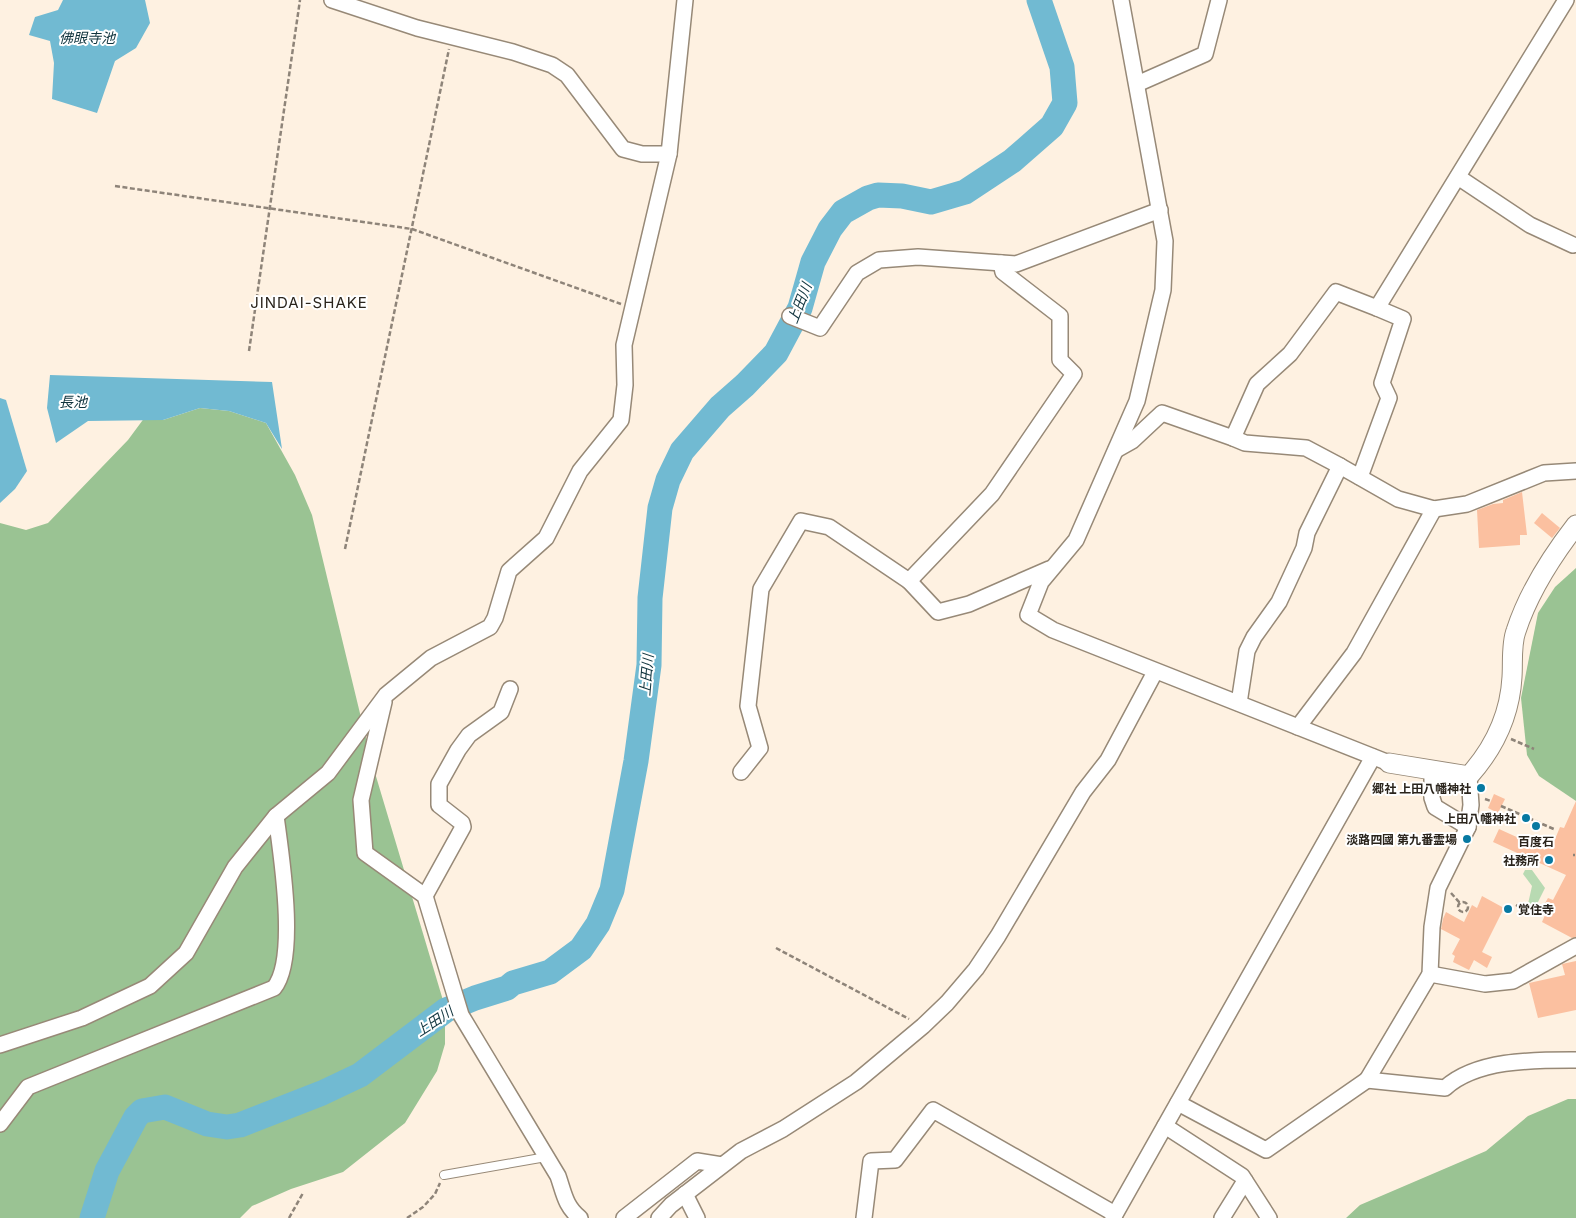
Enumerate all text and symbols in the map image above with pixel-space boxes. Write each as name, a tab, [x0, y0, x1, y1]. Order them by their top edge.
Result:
water label: 佛眼寺池	[59, 29, 117, 46]
water label: 上田川	[784, 278, 815, 326]
district label: JINDAI-SHAKE	[250, 293, 368, 312]
water label: 長池	[59, 393, 89, 410]
water label: 上田川	[636, 651, 656, 697]
place label: 郷社 上田八幡神社	[1372, 781, 1471, 796]
marker: 郷社 上田八幡神社	[1475, 782, 1487, 794]
place label: 上田八幡神社	[1444, 811, 1516, 826]
marker: 上田八幡神社	[1520, 812, 1532, 824]
marker: 百度石	[1530, 820, 1542, 832]
place label: 淡路四國 第九番霊場	[1346, 832, 1457, 847]
marker: 淡路四國 第九番霊場	[1461, 833, 1473, 845]
place label: 百度石	[1518, 834, 1554, 849]
place label: 社務所	[1503, 853, 1539, 868]
marker: 社務所	[1543, 854, 1555, 866]
place label: 覚住寺	[1518, 902, 1554, 917]
marker: 覚住寺	[1502, 903, 1514, 915]
water label: 上田川	[412, 1001, 458, 1040]

